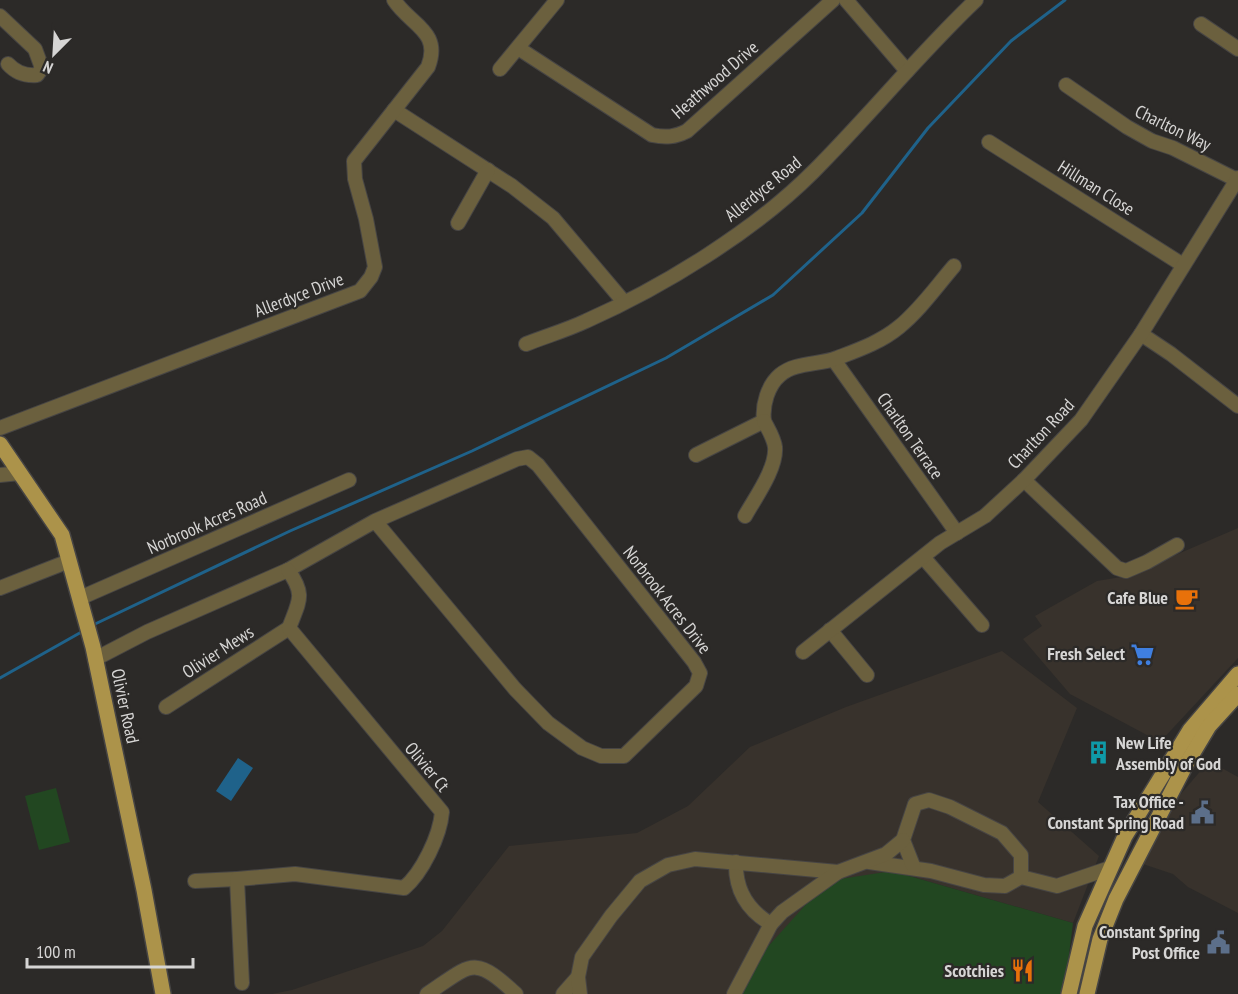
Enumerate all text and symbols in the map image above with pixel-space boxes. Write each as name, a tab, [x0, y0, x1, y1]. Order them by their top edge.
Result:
north arrow	[24, 24, 84, 84]
street label: Heathwood Drive	[667, 36, 763, 124]
text: N	[40, 57, 56, 79]
street label: Charlton Way	[1131, 99, 1215, 156]
street label: Allerdyce Road	[720, 151, 806, 226]
street label: Hillman Close	[1054, 155, 1139, 220]
street label: Allerdyce Drive	[251, 267, 347, 322]
street label: Charlton Terrace	[872, 388, 949, 483]
street label: Charlton Road	[1002, 394, 1079, 473]
street label: Norbrook Acres Road	[144, 486, 270, 559]
street label: Norbrook Acres Drive	[618, 541, 717, 658]
cafe icon: Cafe Blue	[1173, 585, 1199, 611]
place label: Cafe Blue	[1107, 586, 1168, 609]
street label: Olivier Mews	[178, 620, 258, 683]
supermarket icon: Fresh Select	[1130, 641, 1156, 667]
place label: Fresh Select	[1047, 642, 1126, 665]
street label: Olivier Road	[106, 666, 145, 745]
place label: New Life Assembly of God	[1115, 731, 1221, 775]
street label: Olivier Ct	[400, 737, 455, 796]
building icon: New Life Assembly of God	[1085, 740, 1111, 766]
place label: Tax Office - Constant Spring Road	[1047, 790, 1184, 834]
public building icon: Tax Office - Constant Spring Road	[1189, 799, 1215, 825]
place label: Constant Spring Post Office	[1099, 920, 1200, 964]
public building icon: Constant Spring Post Office	[1205, 929, 1231, 955]
scale bar	[27, 931, 194, 969]
text: 100 m	[36, 940, 76, 963]
restaurant icon: Scotchies	[1009, 958, 1035, 984]
place label: Scotchies	[944, 959, 1004, 982]

